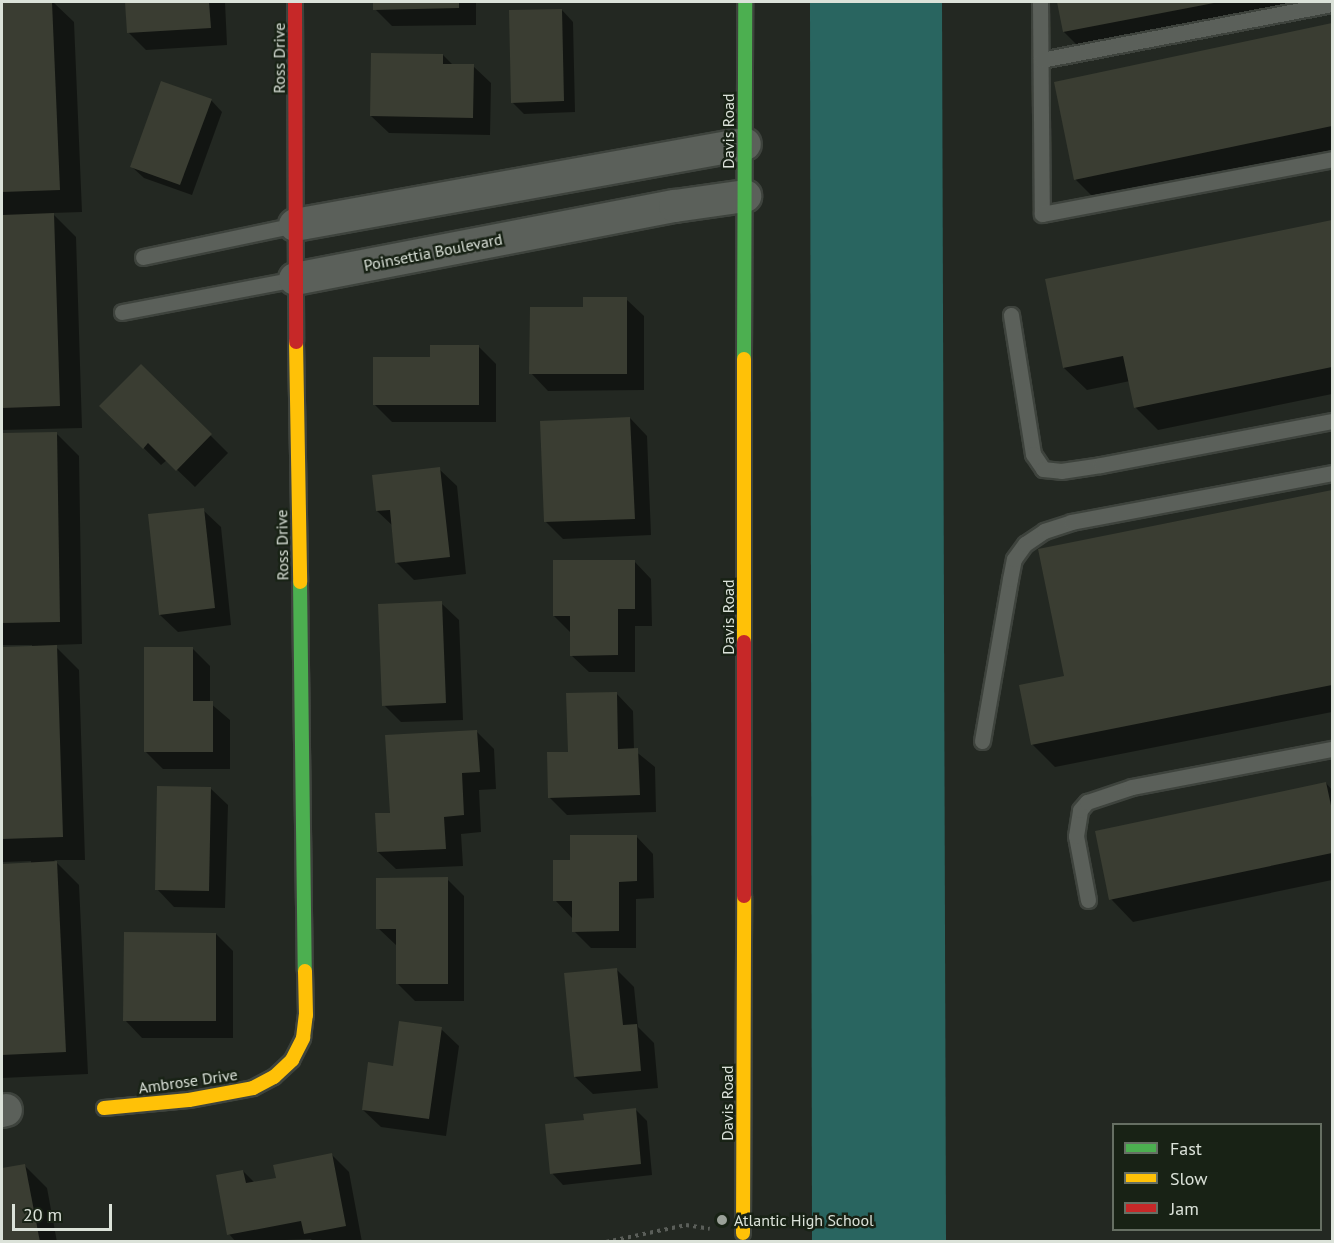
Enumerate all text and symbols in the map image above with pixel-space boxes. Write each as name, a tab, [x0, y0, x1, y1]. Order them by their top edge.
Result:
street label: Ross Drive	[269, 23, 289, 93]
street label: Davis Road	[718, 93, 738, 169]
street label: Poinsettia Boulevard	[362, 229, 504, 275]
street label: Ross Drive	[272, 509, 292, 581]
street label: Davis Road	[718, 579, 738, 655]
street label: Ambrose Drive	[137, 1065, 239, 1097]
street label: Davis Road	[717, 1065, 737, 1141]
legend	[1112, 1123, 1322, 1231]
text: Fast	[1170, 1137, 1202, 1160]
text: Slow	[1170, 1167, 1208, 1190]
scale bar	[15, 1192, 116, 1230]
text: Jam	[1170, 1197, 1199, 1220]
text: 20 m	[23, 1203, 62, 1226]
place label: Atlantic High School	[734, 1210, 874, 1230]
marker: Atlantic High School	[715, 1213, 729, 1227]

